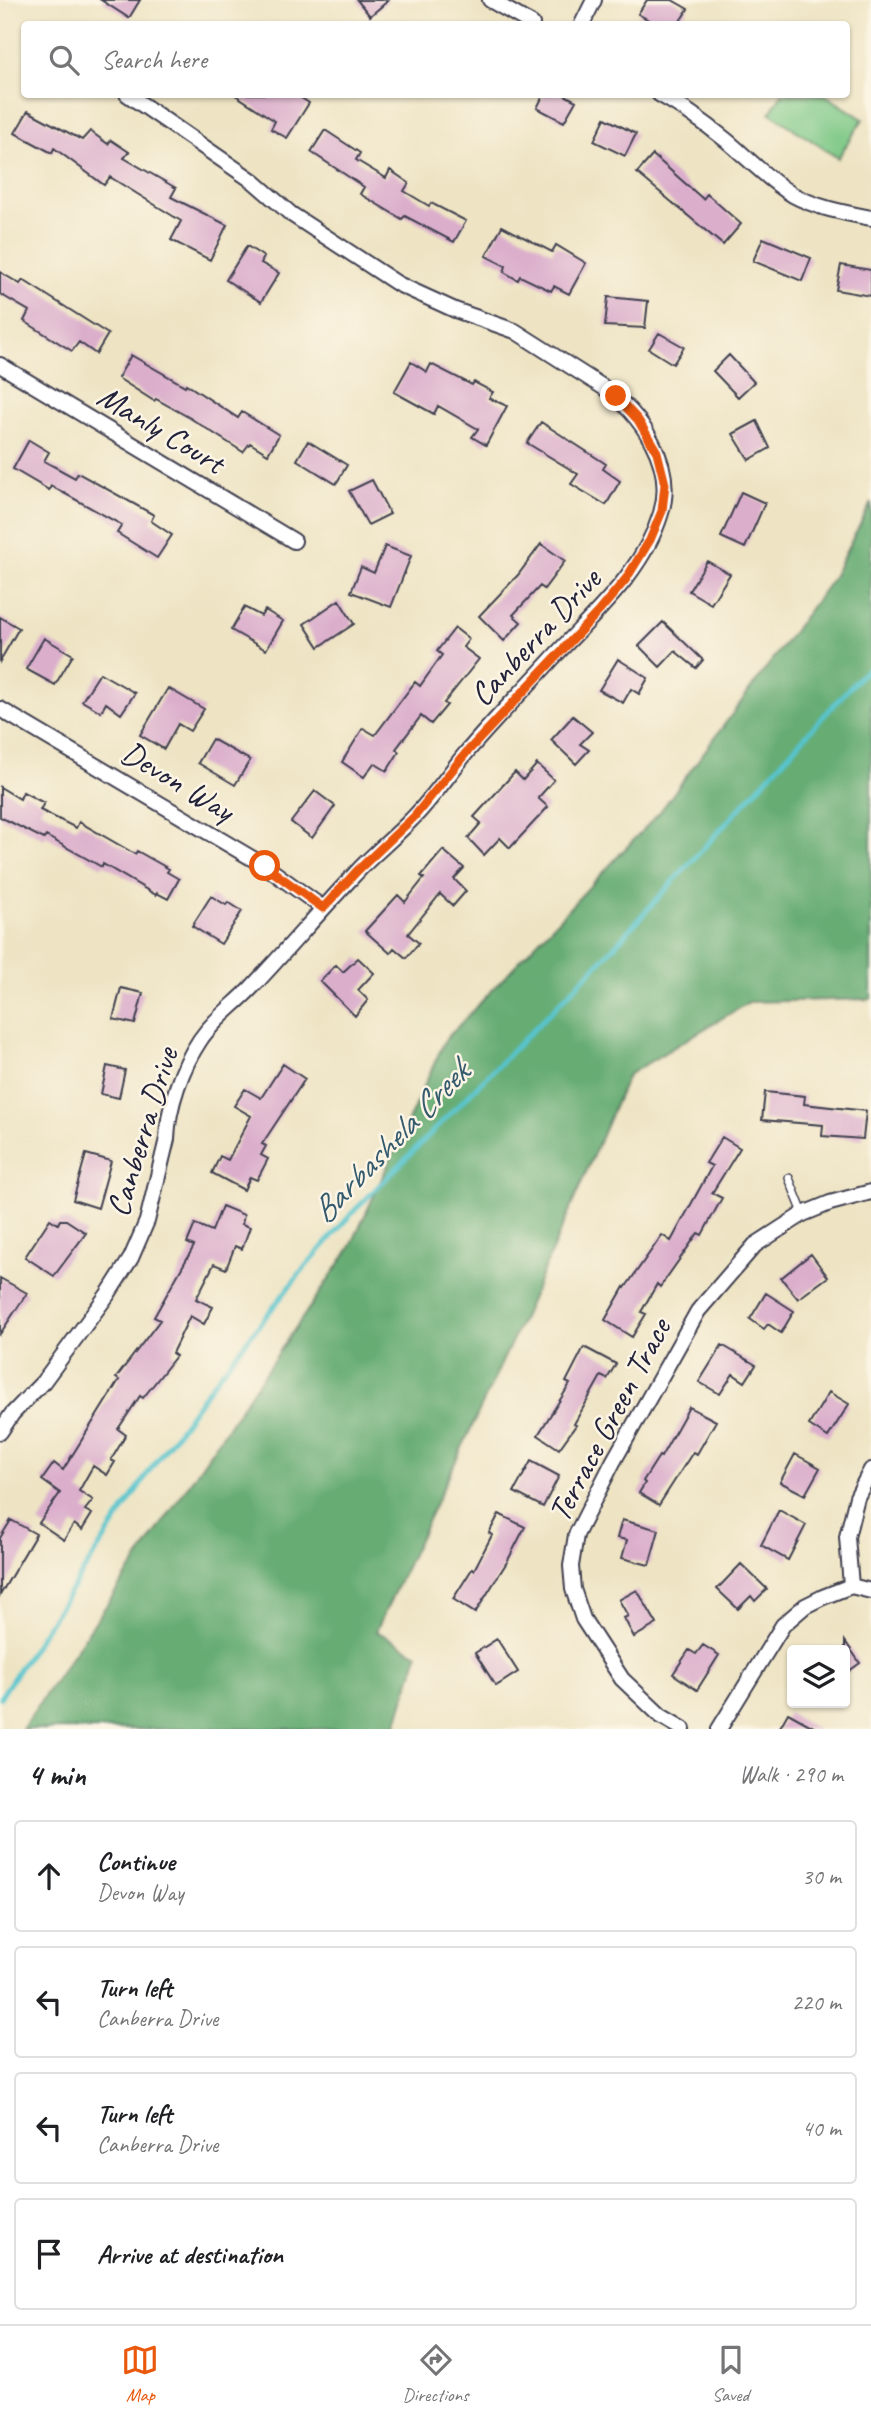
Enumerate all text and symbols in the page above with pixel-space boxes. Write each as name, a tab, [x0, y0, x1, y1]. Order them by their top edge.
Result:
search box	[21, 21, 850, 98]
icon: search	[45, 41, 83, 79]
text: Search here	[101, 43, 207, 76]
street label: Manly Court	[90, 375, 235, 485]
route end	[600, 380, 631, 411]
street label: Canberra Drive	[460, 557, 611, 715]
street label: Devon Way	[114, 731, 244, 832]
route start	[249, 850, 280, 881]
street label: Canberra Drive	[96, 1041, 188, 1221]
water label: Barbashela Creek	[301, 1047, 483, 1233]
street label: Terrace Green Trace	[538, 1309, 681, 1529]
map controls	[787, 1645, 850, 1708]
button: layers	[787, 1645, 850, 1708]
text: 4 min	[28, 1756, 85, 1794]
text: Walk · 290 m	[739, 1760, 843, 1789]
text: Continue	[97, 1845, 175, 1878]
icon: ahead	[30, 1857, 68, 1895]
text: 30 m	[802, 1862, 841, 1891]
text: Devon Way	[97, 1878, 183, 1907]
text: Turn left	[97, 1971, 172, 2004]
icon: left	[30, 1983, 68, 2021]
text: 220 m	[792, 1988, 841, 2017]
text: Canberra Drive	[97, 2004, 218, 2033]
text: Turn left	[97, 2097, 172, 2130]
icon: left	[30, 2109, 68, 2147]
text: 40 m	[802, 2114, 841, 2143]
text: Canberra Drive	[97, 2130, 218, 2159]
icon: arrive	[30, 2235, 68, 2273]
text: Arrive at destination	[97, 2238, 283, 2271]
tab: Map	[121, 2341, 159, 2407]
tab: Directions	[402, 2341, 469, 2407]
tab: Saved	[712, 2341, 750, 2407]

